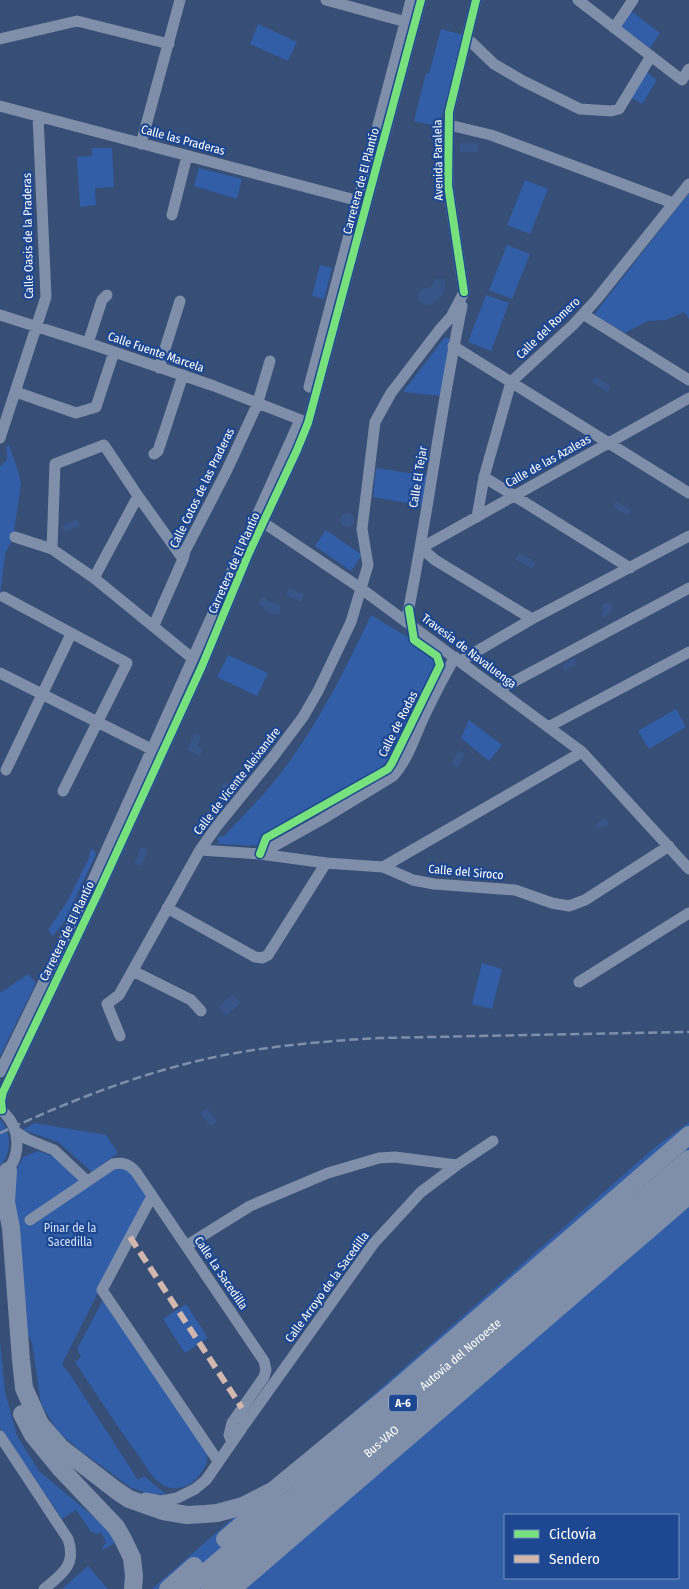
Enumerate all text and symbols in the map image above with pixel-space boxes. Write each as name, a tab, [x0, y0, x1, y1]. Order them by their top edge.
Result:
street label: Avenida Paralela	[430, 119, 446, 201]
street label: Calle las Praderas	[139, 122, 227, 158]
street label: Carretera de El Plantío	[340, 126, 382, 236]
street label: Calle Oasis de la Praderas	[20, 173, 36, 299]
street label: Calle del Romero	[513, 294, 583, 362]
street label: Calle Fuente Marcela	[106, 329, 206, 375]
street label: Calle Cotos de las Praderas	[167, 426, 237, 550]
street label: Calle de las Azaleas	[503, 432, 593, 490]
street label: Calle El Tejar	[406, 444, 430, 509]
street label: Carretera de El Plantío	[205, 510, 263, 616]
street label: Travesía de Navaluenga	[419, 611, 519, 691]
street label: Calle de Rodas	[375, 689, 421, 759]
street label: Calle de Vicente Aleixandre	[191, 724, 283, 838]
street label: Calle del Siroco	[428, 862, 504, 882]
street label: Carretera de El Plantío	[37, 879, 97, 983]
park label: Pinar de la Sacedilla	[44, 1221, 96, 1249]
street label: Calle Arroyo de la Sacedilla	[282, 1229, 372, 1345]
street label: Calle La Sacedilla	[191, 1234, 251, 1312]
street label: Autovía del Noroeste	[417, 1316, 504, 1393]
road number: A-6	[389, 1395, 417, 1412]
street label: Bus-VAO	[361, 1423, 402, 1461]
legend	[504, 1514, 679, 1579]
text: Ciclovía	[549, 1525, 596, 1543]
text: Sendero	[549, 1550, 600, 1568]

